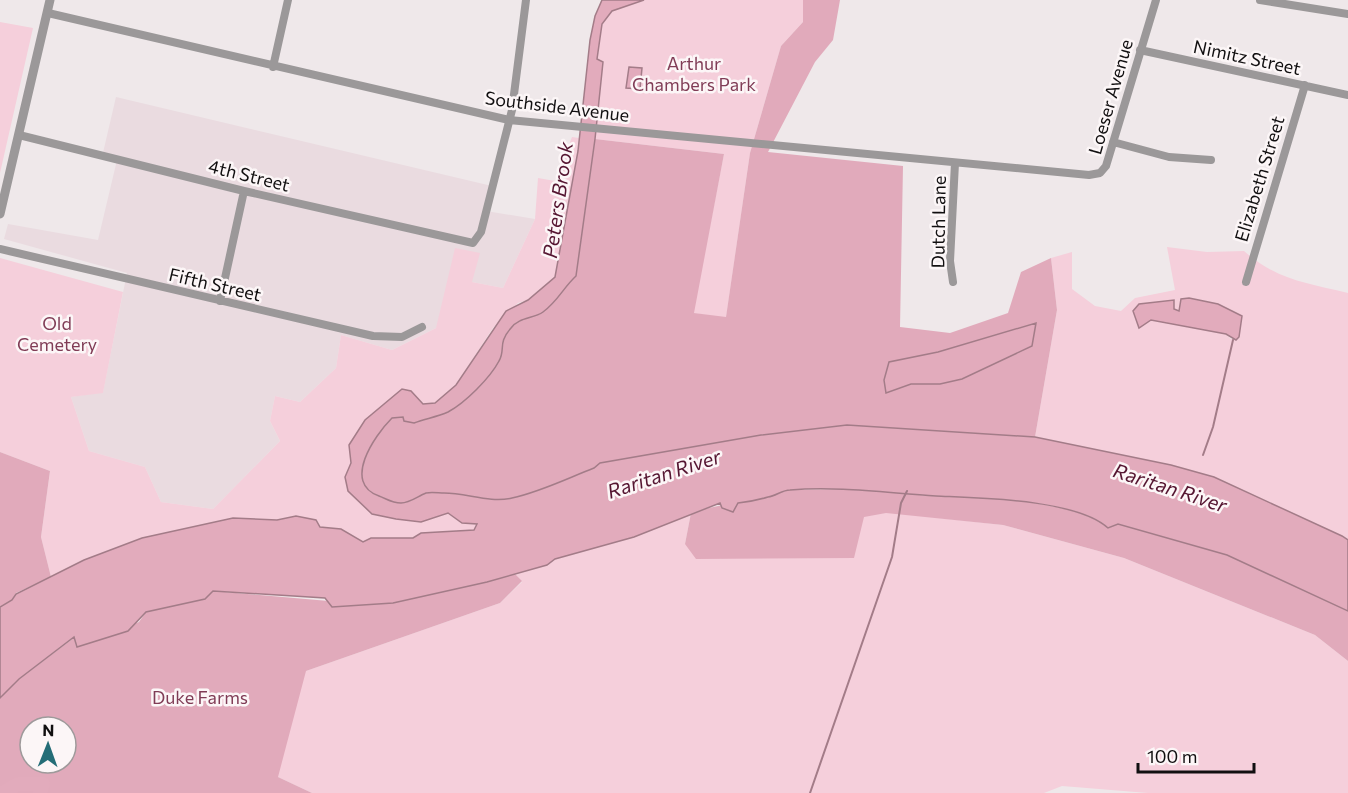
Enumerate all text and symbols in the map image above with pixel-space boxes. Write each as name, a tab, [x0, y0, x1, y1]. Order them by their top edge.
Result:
street label: Nimitz Street	[1192, 35, 1303, 79]
street label: Loeser Avenue	[1083, 37, 1137, 157]
park label: Arthur Chambers Park	[632, 52, 756, 95]
street label: Southside Avenue	[484, 86, 631, 126]
street label: Elizabeth Street	[1229, 113, 1289, 244]
water label: Peters Brook	[537, 139, 577, 260]
street label: 4th Street	[206, 154, 292, 196]
street label: Dutch Lane	[926, 175, 950, 269]
street label: Fifth Street	[167, 263, 264, 305]
park label: Old Cemetery	[17, 312, 97, 355]
water label: Raritan River	[604, 443, 724, 503]
water label: Raritan River	[1110, 457, 1231, 517]
park label: Duke Farms	[152, 686, 248, 708]
north arrow	[18, 715, 78, 775]
text: N	[42, 720, 54, 739]
scale bar	[1138, 736, 1254, 774]
text: 100 m	[1147, 745, 1197, 767]

